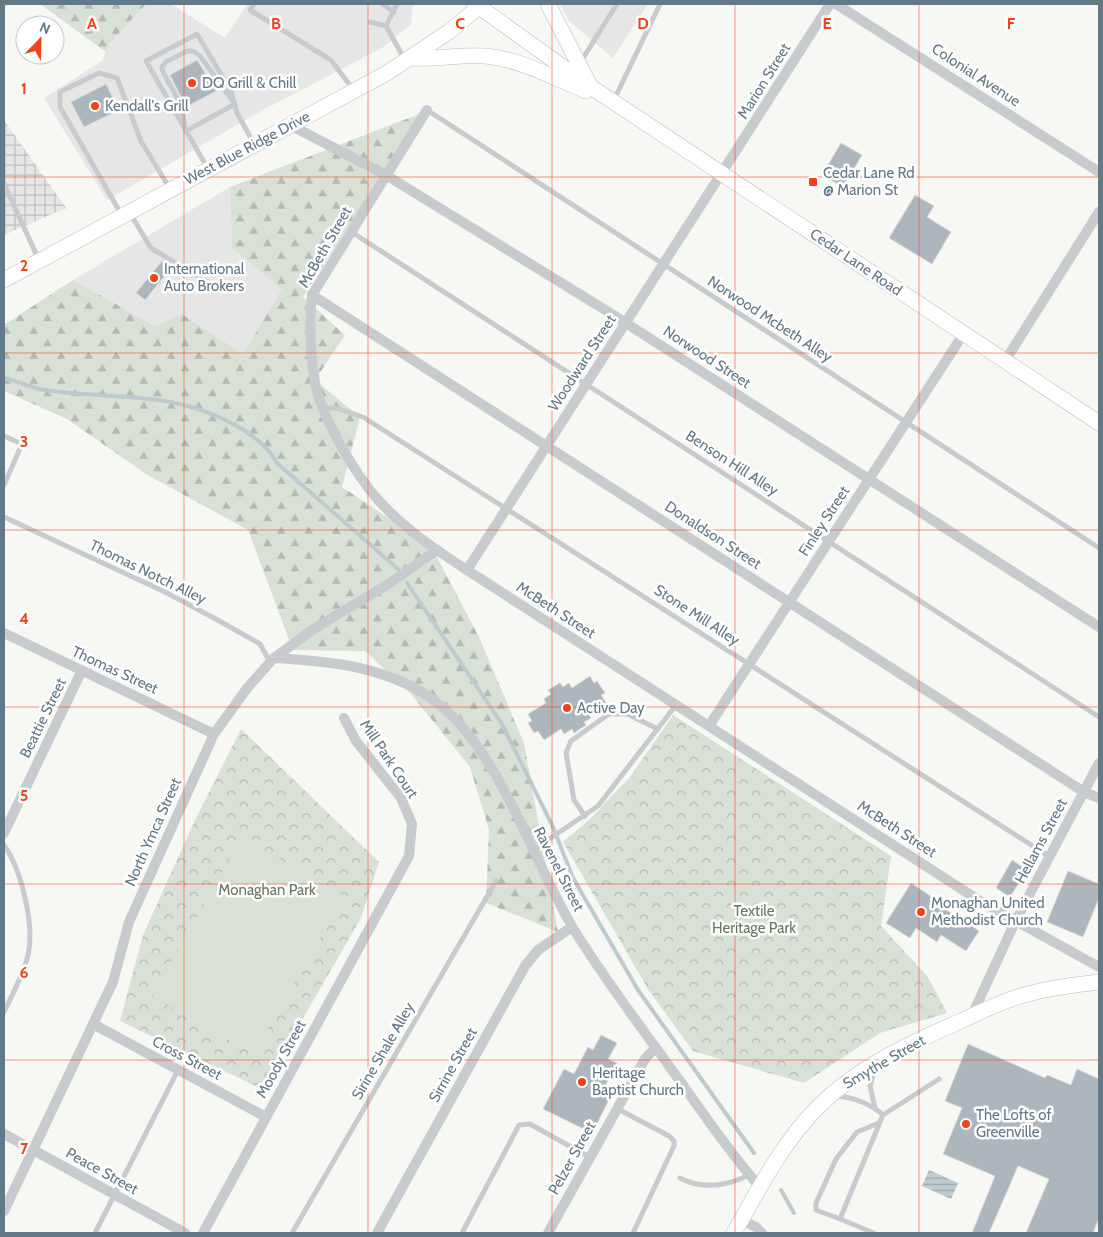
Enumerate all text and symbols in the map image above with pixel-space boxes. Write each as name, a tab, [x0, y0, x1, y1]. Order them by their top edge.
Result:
text: A	[87, 14, 97, 33]
text: B	[271, 14, 281, 33]
text: C	[455, 14, 465, 33]
text: D	[637, 14, 649, 33]
text: E	[822, 14, 832, 33]
text: F	[1007, 14, 1016, 33]
north arrow	[15, 15, 65, 65]
text: N	[37, 18, 53, 38]
street label: Marion Street	[734, 40, 794, 122]
street label: Colonial Avenue	[928, 40, 1024, 111]
place label: DQ Grill & Chill	[202, 74, 297, 92]
marker: DQ Grill & Chill	[186, 77, 198, 89]
text: 1	[21, 79, 27, 98]
place label: Kendall's Grill	[105, 97, 189, 115]
marker: Kendall's Grill	[89, 100, 101, 112]
street label: West Blue Ridge Drive	[181, 107, 313, 189]
place label: Cedar Lane Rd @ Marion St	[823, 164, 915, 199]
marker: Cedar Lane Rd @ Marion St	[807, 176, 819, 188]
street label: McBeth Street	[295, 203, 355, 291]
street label: Cedar Lane Road	[807, 225, 905, 299]
text: 2	[20, 256, 28, 275]
place label: International Auto Brokers	[164, 260, 245, 295]
marker: International Auto Brokers	[148, 272, 160, 284]
street label: Norwood Mcbeth Alley	[704, 272, 836, 366]
street label: Woodward Street	[544, 311, 620, 415]
street label: Norwood Street	[660, 322, 754, 392]
street label: Benson Hill Alley	[682, 426, 782, 500]
text: 3	[20, 432, 28, 451]
street label: Finley Street	[795, 483, 853, 559]
street label: Donaldson Street	[661, 497, 765, 573]
street label: Thomas Notch Alley	[87, 536, 210, 608]
street label: McBeth Street	[513, 578, 599, 642]
street label: Stone Mill Alley	[651, 581, 743, 650]
text: 4	[19, 609, 29, 628]
street label: Thomas Street	[69, 642, 161, 698]
street label: Beattie Street	[16, 675, 70, 761]
place label: Active Day	[577, 699, 645, 717]
marker: Active Day	[561, 702, 573, 714]
street label: Mill Park Court	[356, 716, 422, 802]
street label: North Ymca Street	[121, 775, 185, 889]
text: 5	[20, 786, 28, 805]
street label: Hellams Street	[1011, 795, 1071, 887]
street label: McBeth Street	[854, 797, 940, 861]
street label: Ravenel Street	[530, 824, 588, 914]
park label: Monaghan Park	[218, 881, 316, 899]
place label: Monaghan United Methodist Church	[931, 894, 1045, 929]
park label: Textile Heritage Park	[712, 902, 796, 937]
marker: Monaghan United Methodist Church	[915, 906, 927, 918]
text: 6	[20, 963, 29, 982]
street label: Sirine Shale Alley	[348, 999, 418, 1103]
street label: Moody Street	[252, 1017, 310, 1101]
street label: Sirrine Street	[425, 1025, 481, 1105]
street label: Smythe Street	[840, 1031, 928, 1093]
street label: Cross Street	[149, 1032, 225, 1084]
place label: Heritage Baptist Church	[592, 1064, 684, 1099]
marker: Heritage Baptist Church	[576, 1076, 588, 1088]
place label: The Lofts of Greenville	[976, 1106, 1051, 1141]
street label: Pelzer Street	[545, 1118, 599, 1198]
marker: The Lofts of Greenville	[960, 1118, 972, 1130]
text: 7	[20, 1139, 29, 1158]
street label: Peace Street	[63, 1144, 141, 1198]

